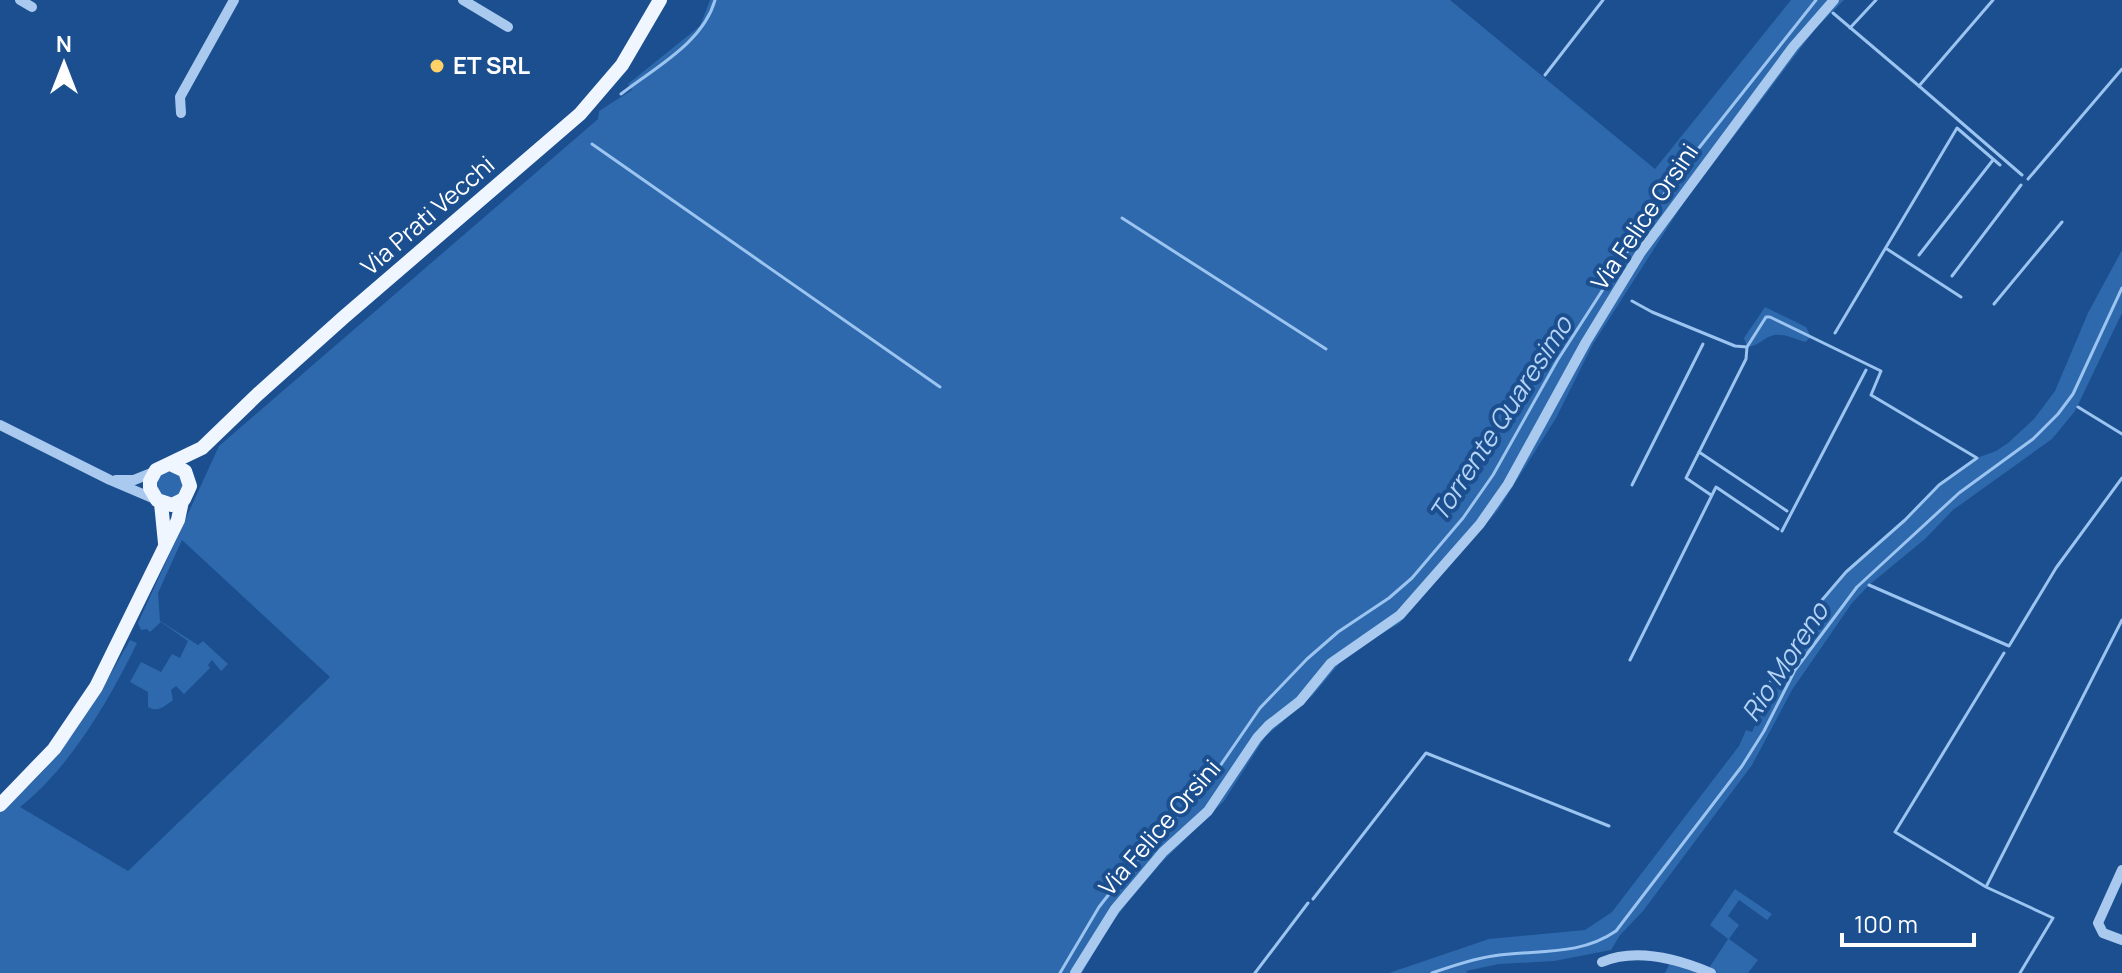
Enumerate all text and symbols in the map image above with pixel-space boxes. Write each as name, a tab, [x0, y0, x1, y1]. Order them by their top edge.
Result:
north arrow	[24, 24, 104, 104]
text: N	[56, 29, 72, 59]
place label: ET SRL	[453, 48, 530, 81]
marker: ET SRL	[428, 57, 446, 75]
street label: Via Felice Orsini	[1583, 136, 1705, 296]
street label: Via Prati Vecchi	[353, 148, 501, 282]
water label: Torrente Quaresimo	[1420, 308, 1581, 528]
water label: Rio Moreno	[1732, 594, 1837, 728]
street label: Via Felice Orsini	[1091, 752, 1227, 902]
scale bar	[1842, 897, 1974, 947]
text: 100 m	[1854, 907, 1918, 940]

